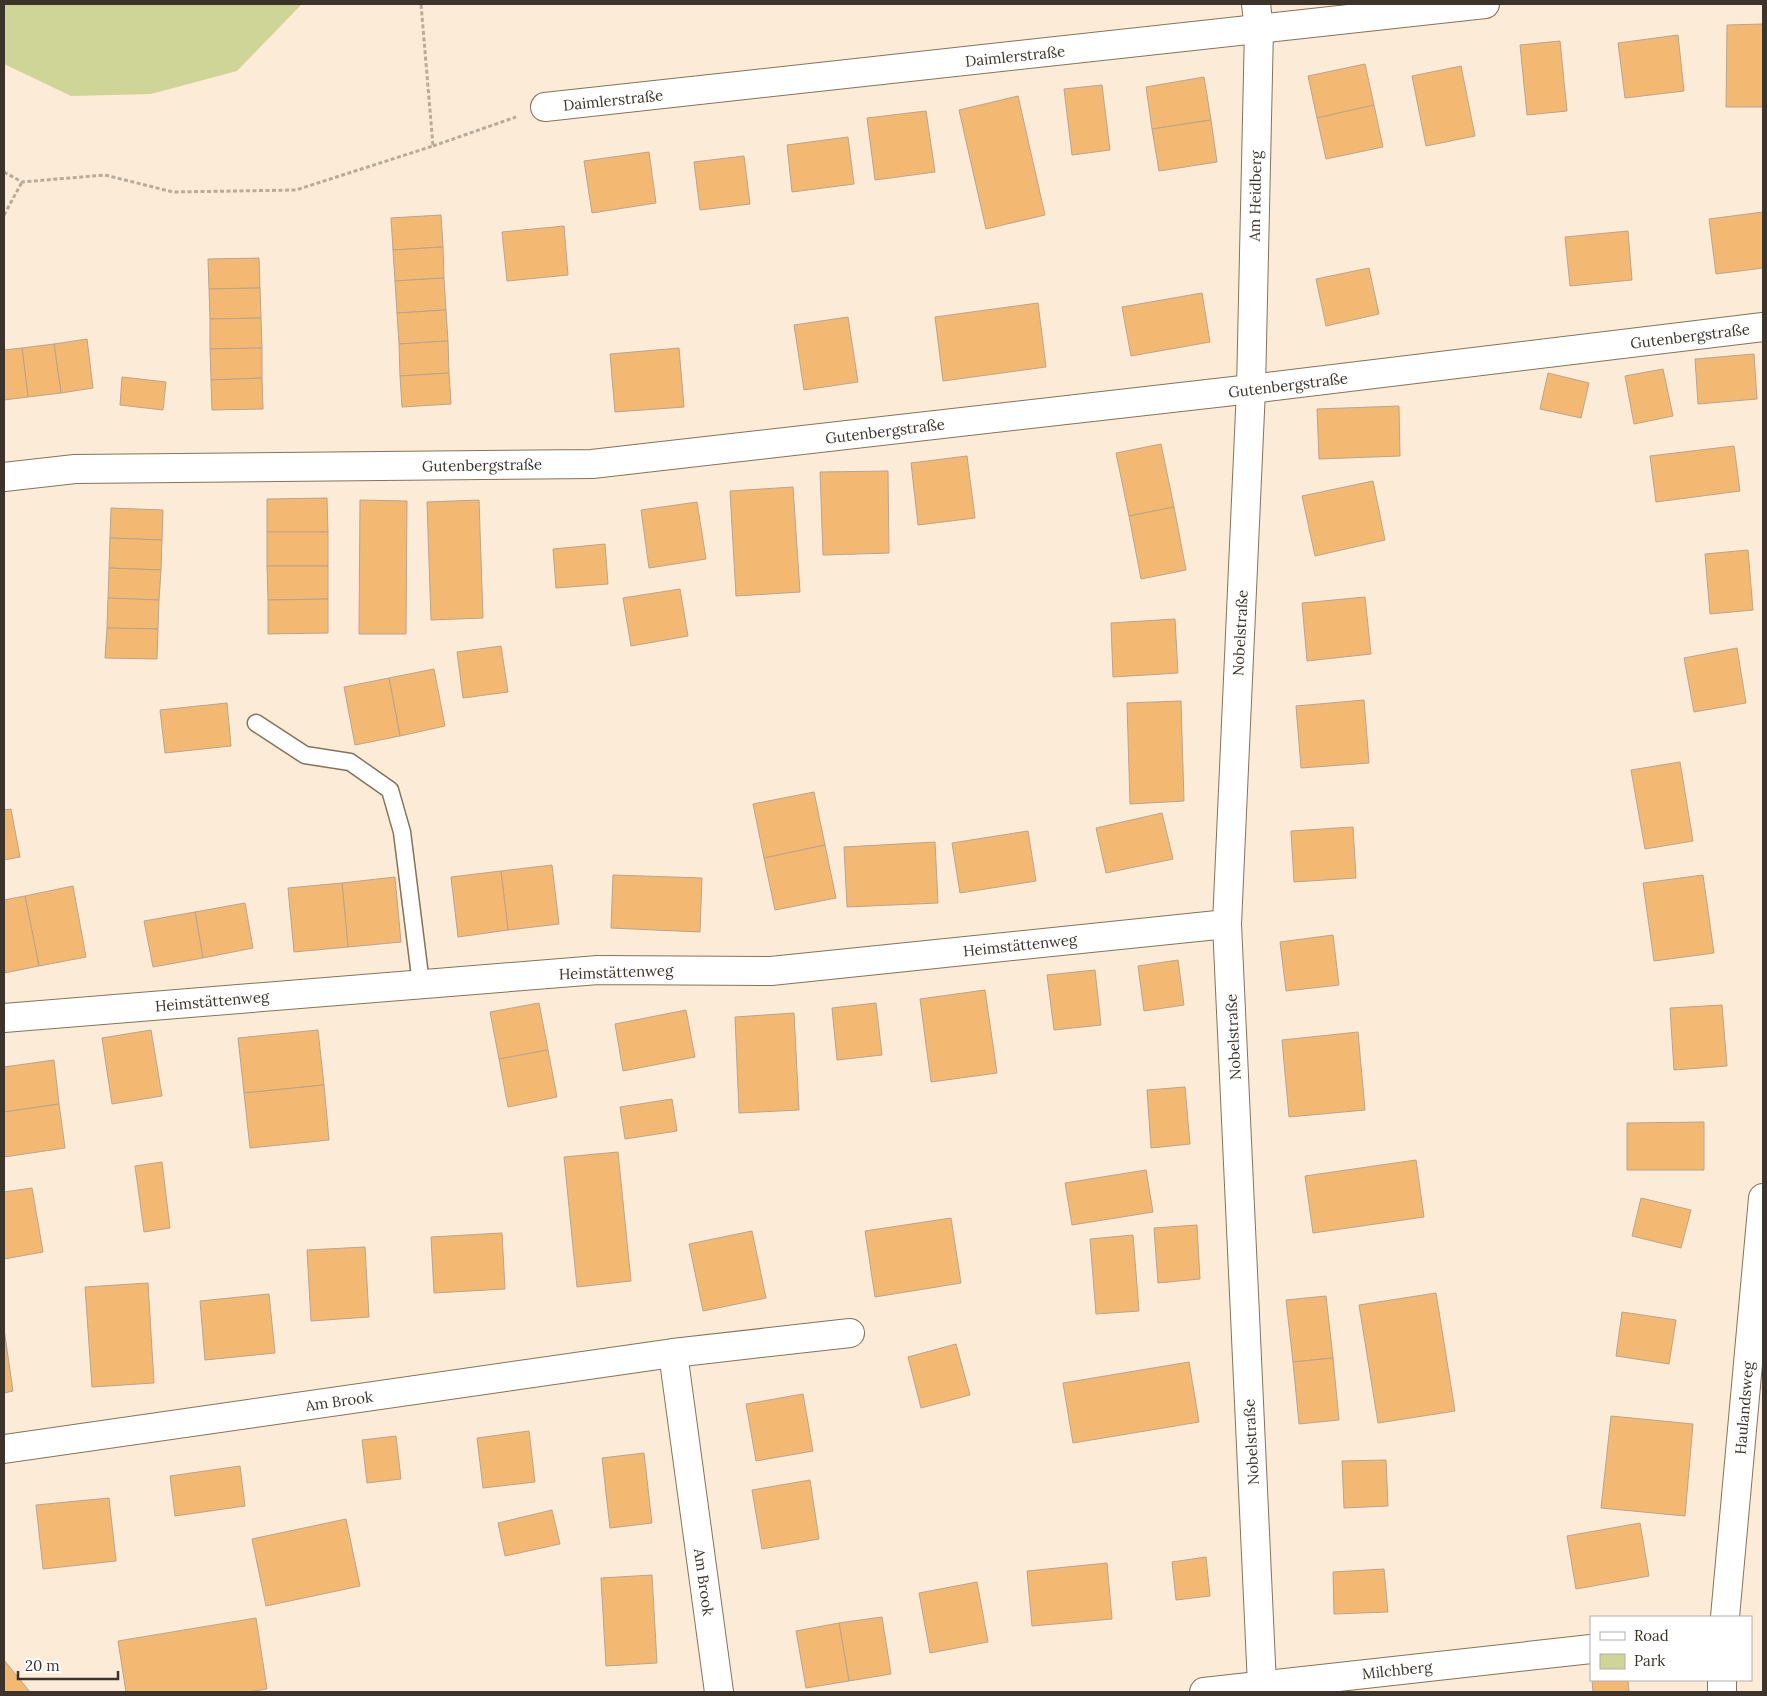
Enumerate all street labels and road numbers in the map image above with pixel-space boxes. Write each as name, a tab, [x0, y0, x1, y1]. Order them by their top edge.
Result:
street label: Daimlerstraße	[964, 41, 1066, 71]
street label: Daimlerstraße	[562, 85, 664, 115]
street label: Am Heidberg	[1245, 150, 1265, 243]
street label: Gutenbergstraße	[1629, 319, 1751, 353]
street label: Gutenbergstraße	[1227, 368, 1349, 402]
street label: Gutenbergstraße	[824, 414, 946, 448]
street label: Gutenbergstraße	[422, 454, 542, 476]
street label: Nobelstraße	[1228, 589, 1252, 677]
street label: Heimstättenweg	[962, 929, 1079, 960]
street label: Heimstättenweg	[558, 960, 674, 983]
street label: Heimstättenweg	[154, 986, 271, 1015]
street label: Nobelstraße	[1221, 993, 1245, 1081]
street label: Haulandsweg	[1730, 1360, 1758, 1455]
street label: Am Brook	[303, 1387, 374, 1415]
street label: Nobelstraße	[1239, 1398, 1263, 1486]
street label: Am Brook	[690, 1546, 718, 1617]
street label: Milchberg	[1361, 1657, 1434, 1683]

